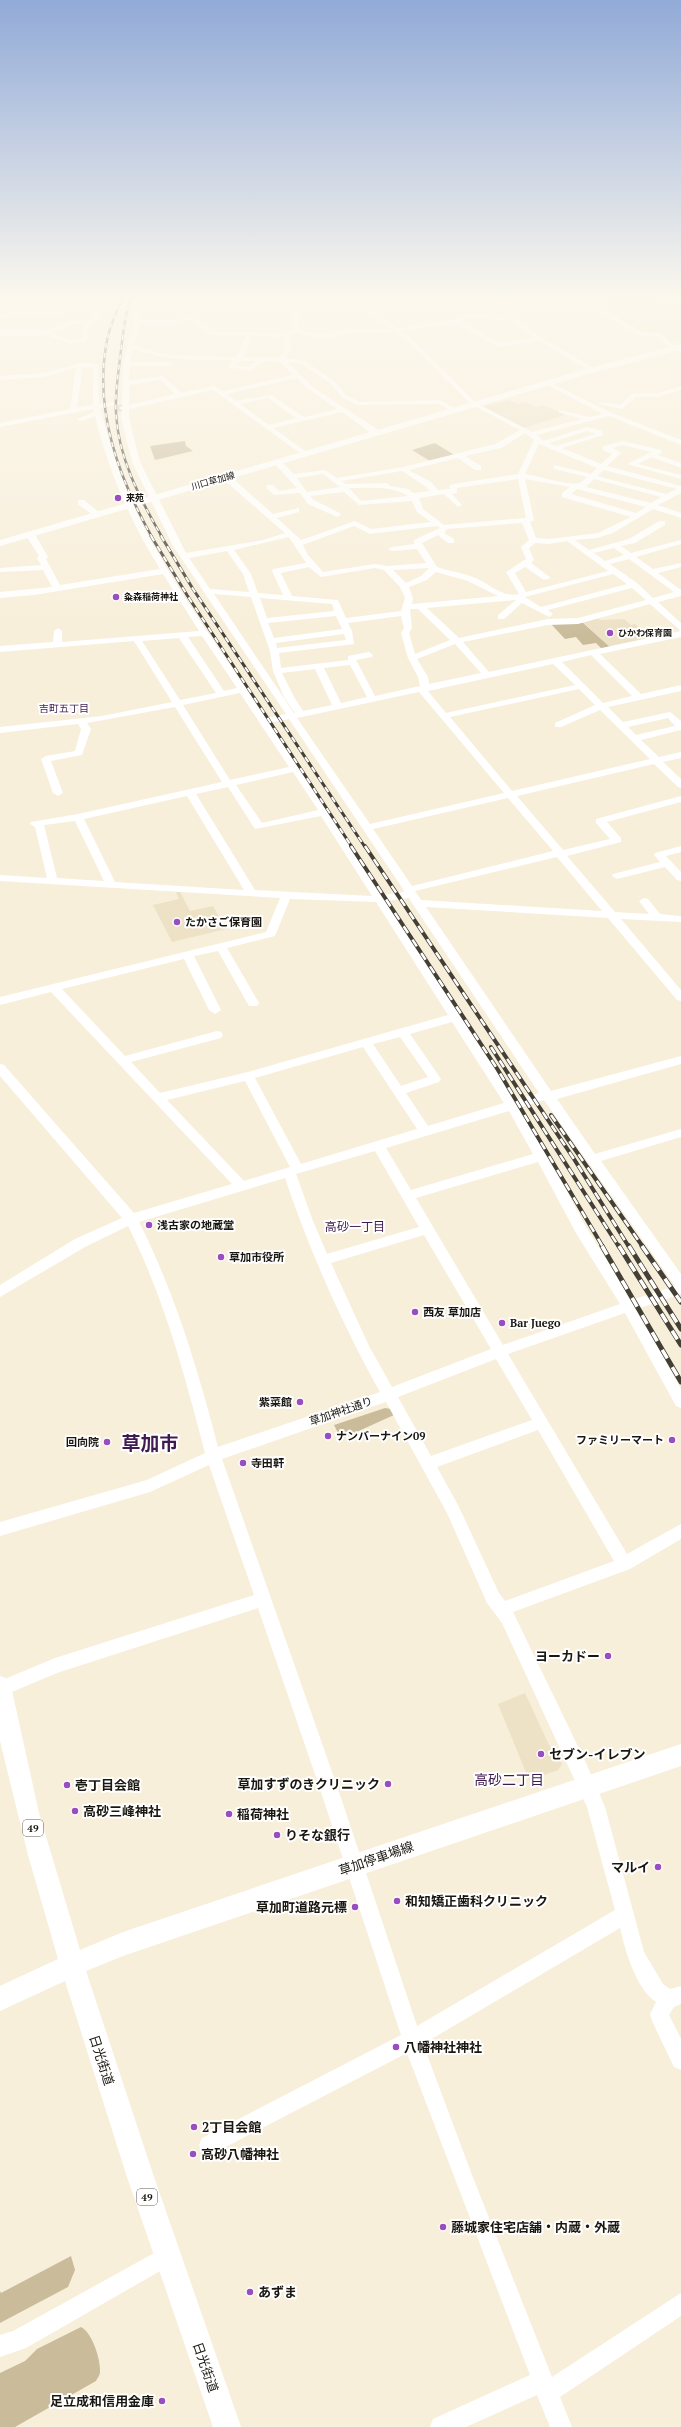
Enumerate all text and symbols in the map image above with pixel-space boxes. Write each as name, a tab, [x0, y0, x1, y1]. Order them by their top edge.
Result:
street label: 川口草加線	[190, 469, 237, 493]
place label: 来苑	[126, 492, 144, 504]
marker: 来苑	[113, 493, 123, 503]
place label: 粂森稲荷神社	[124, 591, 178, 603]
marker: 粂森稲荷神社	[111, 592, 121, 602]
place label: ひかわ保育園	[618, 627, 672, 639]
marker: ひかわ保育園	[605, 628, 615, 638]
district label: 吉町五丁目	[39, 702, 89, 715]
place label: たかさご保育園	[185, 915, 262, 929]
marker: たかさご保育園	[172, 917, 182, 927]
place label: 浅古家の地蔵堂	[157, 1218, 234, 1232]
district label: 高砂一丁目	[325, 1219, 385, 1234]
marker: 浅古家の地蔵堂	[144, 1220, 154, 1230]
place label: 草加市役所	[229, 1250, 284, 1264]
marker: 草加市役所	[216, 1252, 226, 1262]
place label: 西友 草加店	[423, 1305, 481, 1319]
marker: 西友 草加店	[410, 1307, 420, 1317]
place label: Bar Juego	[510, 1316, 561, 1330]
marker: Bar Juego	[497, 1318, 507, 1328]
street label: 草加神社通り	[308, 1394, 374, 1428]
place label: 紫菜館	[259, 1395, 292, 1409]
marker: 紫菜館	[295, 1397, 305, 1407]
place label: ナンバーナイン09	[336, 1429, 425, 1443]
district label: 草加市	[121, 1430, 179, 1455]
marker: ナンバーナイン09	[323, 1431, 333, 1441]
place label: ファミリーマート	[576, 1433, 664, 1447]
place label: 回向院	[66, 1435, 99, 1449]
marker: ファミリーマート	[667, 1435, 677, 1445]
marker: 回向院	[102, 1437, 112, 1447]
place label: 寺田軒	[251, 1456, 284, 1470]
marker: 寺田軒	[238, 1458, 248, 1468]
place label: ヨーカドー	[535, 1647, 600, 1665]
marker: ヨーカドー	[603, 1651, 613, 1661]
place label: セブン-イレブン	[549, 1745, 645, 1763]
marker: セブン-イレブン	[536, 1749, 546, 1759]
district label: 高砂二丁目	[474, 1770, 544, 1789]
place label: 草加すずのきクリニック	[237, 1775, 380, 1793]
place label: 壱丁目会館	[75, 1776, 140, 1794]
marker: 草加すずのきクリニック	[383, 1779, 393, 1789]
marker: 壱丁目会館	[62, 1780, 72, 1790]
place label: 高砂三峰神社	[83, 1802, 161, 1820]
place label: 稲荷神社	[237, 1805, 289, 1823]
marker: 高砂三峰神社	[70, 1806, 80, 1816]
marker: 稲荷神社	[224, 1809, 234, 1819]
road number: 49	[23, 1820, 43, 1836]
place label: りそな銀行	[285, 1826, 350, 1844]
marker: りそな銀行	[272, 1830, 282, 1840]
street label: 草加停車場線	[336, 1837, 416, 1879]
place label: マルイ	[611, 1858, 650, 1876]
marker: マルイ	[653, 1862, 663, 1872]
place label: 和知矯正歯科クリニック	[405, 1892, 548, 1910]
marker: 和知矯正歯科クリニック	[392, 1896, 402, 1906]
place label: 草加町道路元標	[256, 1898, 347, 1916]
marker: 草加町道路元標	[350, 1902, 360, 1912]
street label: 日光街道	[85, 2032, 119, 2088]
place label: 八幡神社神社	[404, 2038, 482, 2056]
marker: 八幡神社神社	[391, 2042, 401, 2052]
place label: 2丁目会館	[202, 2118, 261, 2136]
marker: 2丁目会館	[189, 2122, 199, 2132]
place label: 高砂八幡神社	[201, 2145, 279, 2163]
marker: 高砂八幡神社	[188, 2149, 198, 2159]
road number: 49	[137, 2189, 157, 2205]
place label: 藤城家住宅店舗・内蔵・外蔵	[451, 2218, 620, 2236]
marker: 藤城家住宅店舗・内蔵・外蔵	[438, 2222, 448, 2232]
place label: あずま	[258, 2283, 297, 2301]
marker: あずま	[245, 2287, 255, 2297]
street label: 日光街道	[189, 2339, 223, 2395]
place label: 足立成和信用金庫	[50, 2392, 154, 2410]
marker: 足立成和信用金庫	[157, 2396, 167, 2406]

